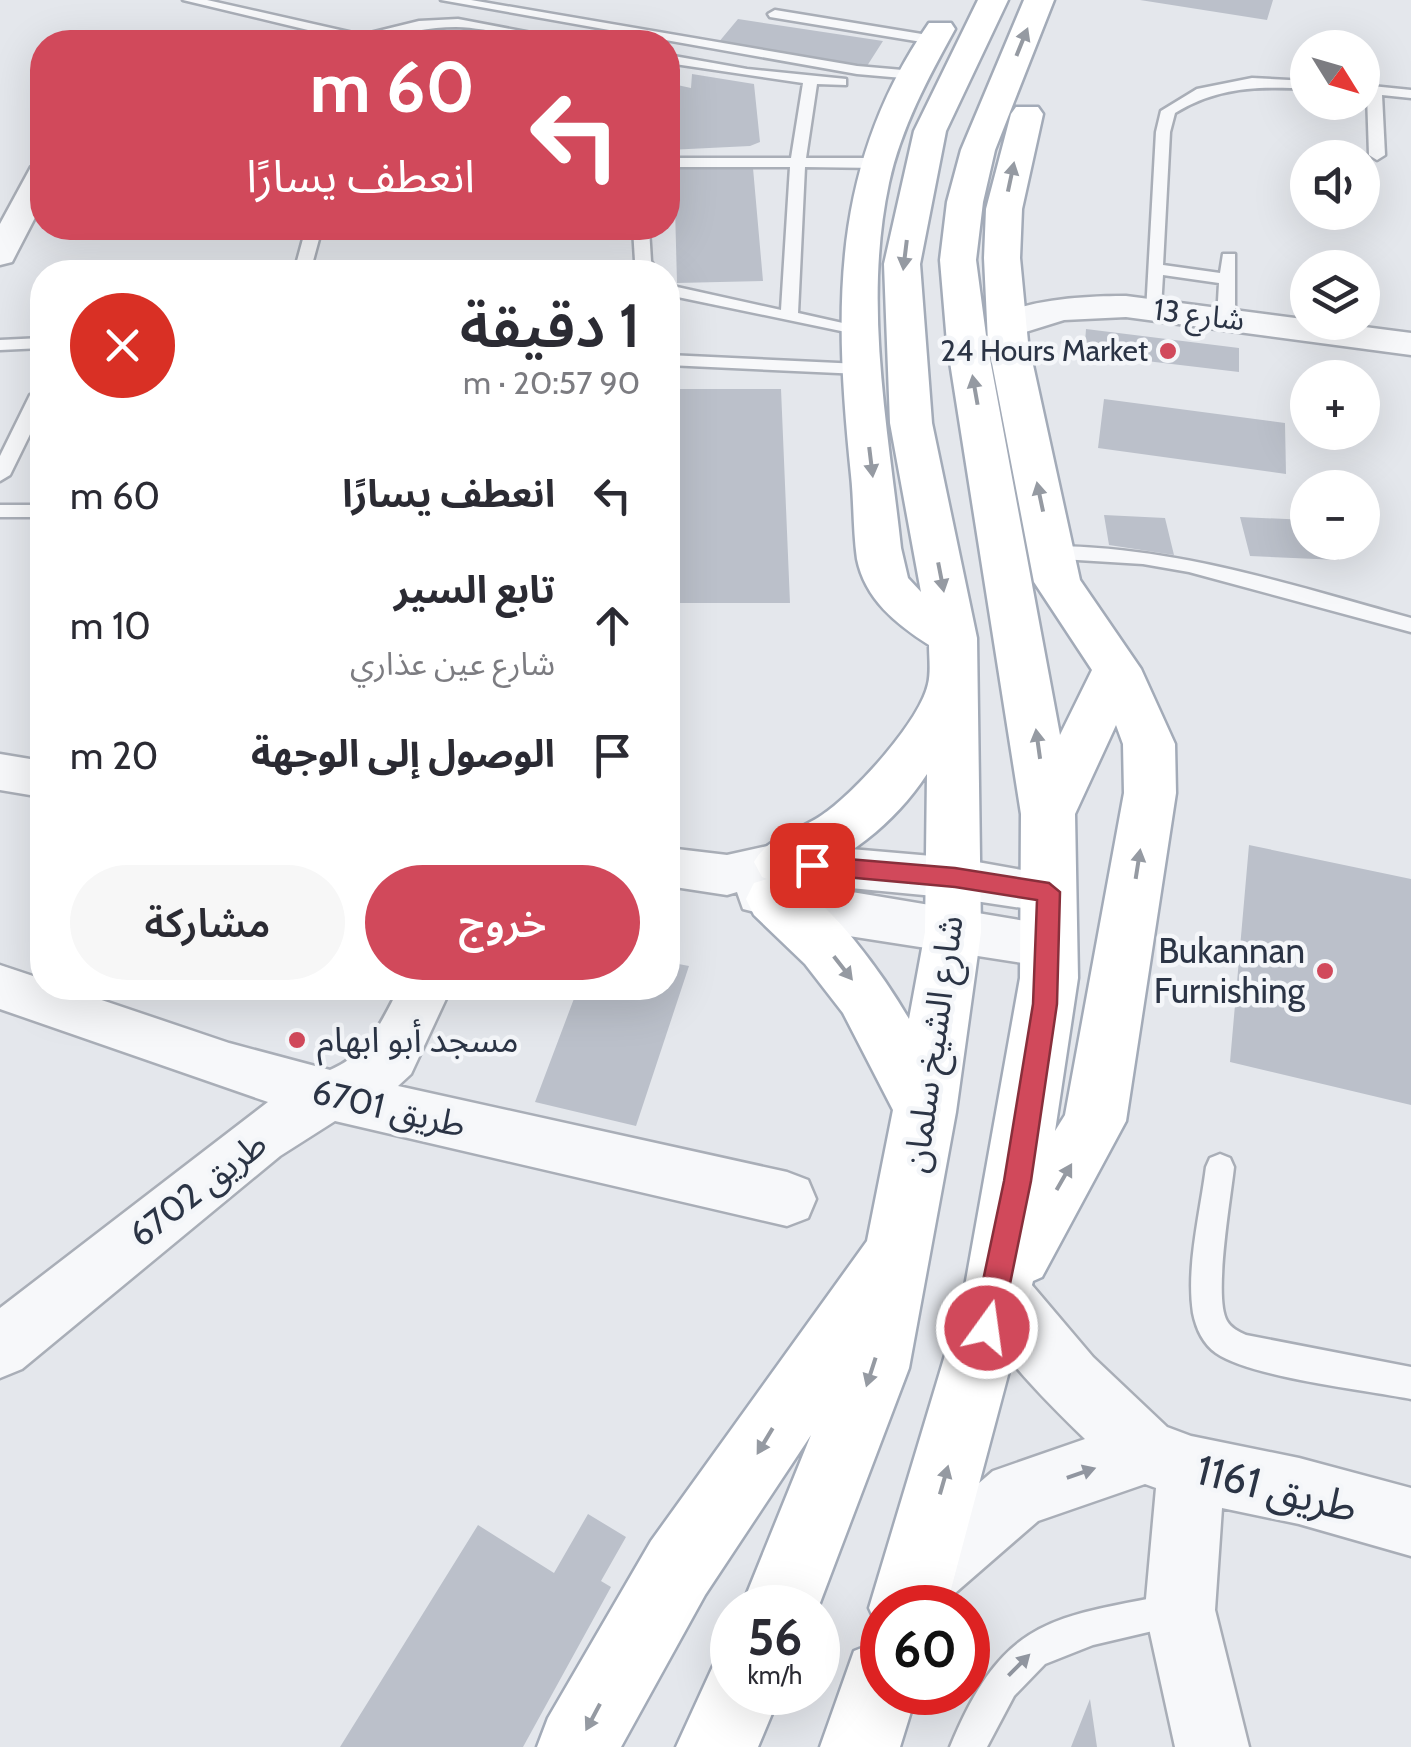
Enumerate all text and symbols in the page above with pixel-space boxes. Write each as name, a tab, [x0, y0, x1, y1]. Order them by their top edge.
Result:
one-way arrow	[1014, 27, 1030, 56]
north arrow	[1290, 30, 1380, 120]
map controls	[1290, 30, 1380, 560]
text: 60 m	[310, 44, 475, 130]
icon: left	[510, 70, 640, 200]
button: sound	[1290, 140, 1380, 230]
text: انعطف يسارًا	[246, 149, 475, 203]
one-way arrow	[1003, 161, 1019, 192]
one-way arrow	[897, 240, 913, 272]
button: layers	[1290, 250, 1380, 340]
text: 1 دقيقة	[460, 289, 640, 362]
street label: شارع 13	[1151, 291, 1247, 342]
button: close	[70, 293, 175, 398]
place label: 24 Hours Market	[940, 332, 1148, 369]
marker: 24 Hours Market	[1157, 340, 1179, 362]
button: +	[1290, 360, 1380, 450]
text: 90 m · 20:57	[463, 363, 640, 402]
one-way arrow	[967, 374, 982, 405]
one-way arrow	[863, 446, 879, 478]
icon: left	[585, 468, 640, 523]
text: انعطف يسارًا	[342, 470, 555, 517]
button: −	[1290, 470, 1380, 560]
text: 60 m	[70, 472, 160, 519]
one-way arrow	[1032, 481, 1048, 512]
one-way arrow	[934, 562, 949, 593]
text: تابع السير	[394, 566, 555, 613]
icon: ahead	[585, 598, 640, 653]
text: 10 m	[70, 602, 151, 649]
text: شارع عين عذاري	[350, 644, 555, 683]
icon: arrive	[585, 728, 640, 783]
one-way arrow	[1029, 728, 1045, 759]
text: الوصول إلى الوجهة	[251, 730, 555, 777]
text: 20 m	[70, 732, 158, 779]
pin	[770, 823, 855, 908]
icon: arrive	[785, 838, 840, 893]
one-way arrow	[1131, 848, 1147, 879]
button: مشاركة	[70, 865, 345, 980]
button: خروج	[365, 865, 640, 980]
street label: شارع الشيخ سلمان	[893, 913, 977, 1176]
place label: Bukannan Furnishing	[1154, 929, 1306, 1012]
one-way arrow	[832, 955, 853, 981]
marker: Bukannan Furnishing	[1314, 960, 1336, 982]
place label: مسجد أبو ابهام	[317, 1018, 519, 1066]
marker: مسجد أبو ابهام	[286, 1029, 308, 1051]
street label: طريق 6701	[308, 1069, 470, 1146]
street label: طريق 6702	[120, 1122, 275, 1256]
one-way arrow	[1054, 1163, 1072, 1191]
position arrow	[935, 1276, 1039, 1380]
one-way arrow	[863, 1358, 878, 1388]
one-way arrow	[757, 1427, 774, 1455]
street label: طريق 1161	[1191, 1443, 1363, 1533]
one-way arrow	[937, 1465, 952, 1495]
one-way arrow	[1067, 1465, 1097, 1480]
speed limit sign: 60	[860, 1585, 990, 1715]
text: 56	[748, 1607, 802, 1668]
one-way arrow	[1007, 1653, 1031, 1677]
text: km/h	[748, 1660, 802, 1690]
one-way arrow	[585, 1702, 602, 1731]

